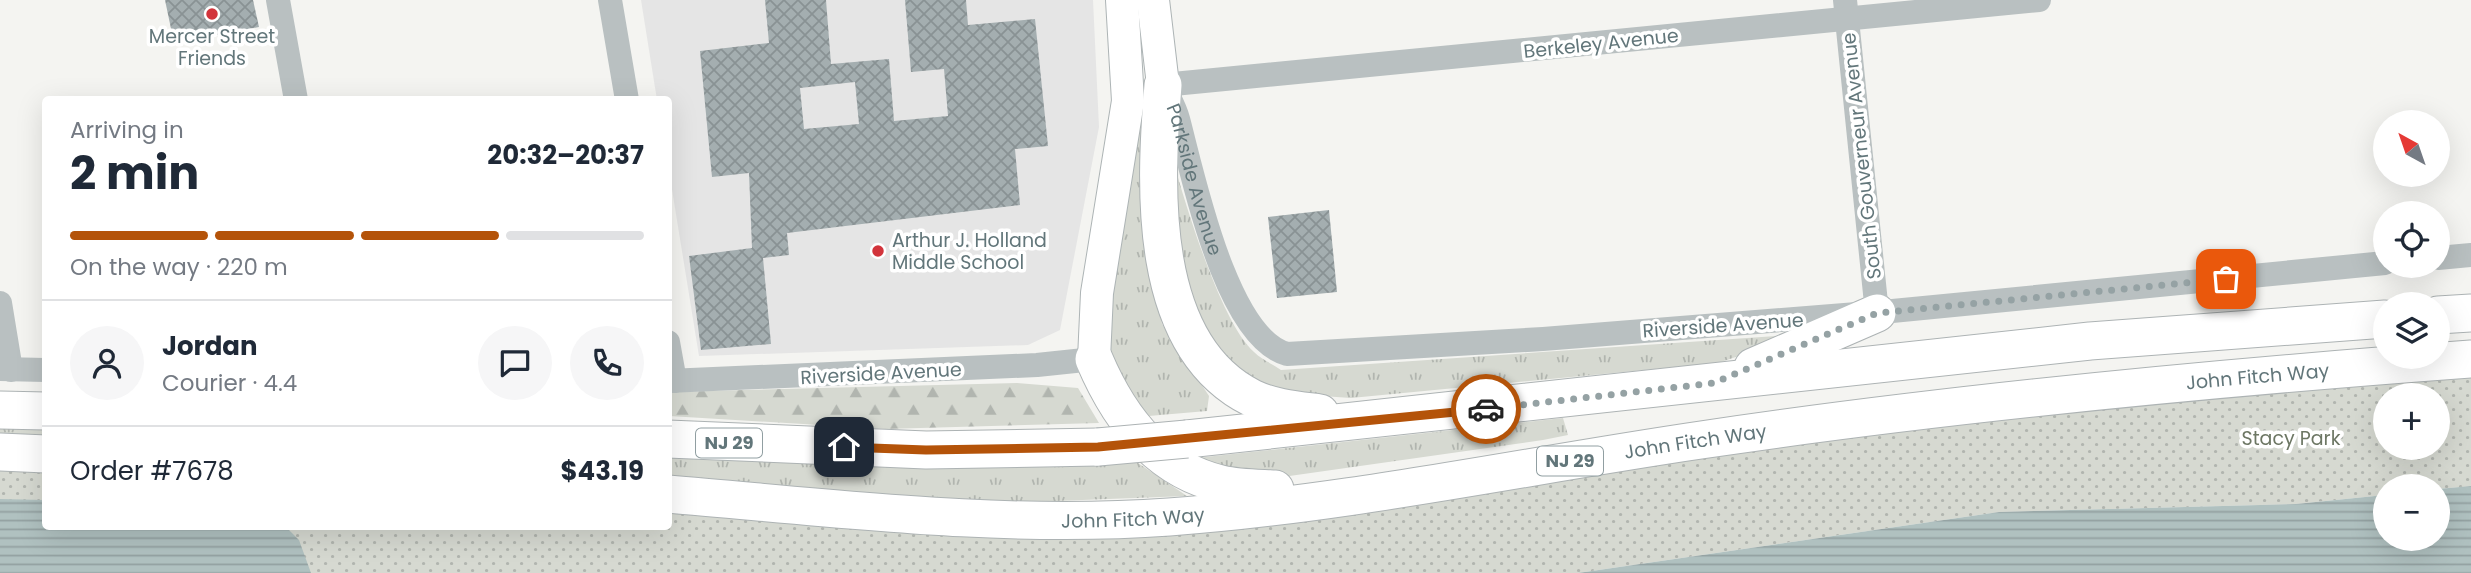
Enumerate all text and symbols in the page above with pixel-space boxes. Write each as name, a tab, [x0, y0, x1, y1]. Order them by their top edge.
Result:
marker: Mercer Street Friends	[204, 6, 220, 22]
street label: Berkeley Avenue	[1522, 22, 1680, 65]
place label: Mercer Street Friends	[149, 23, 275, 72]
street label: South Gouverneur Avenue	[1835, 31, 1888, 281]
street label: Parkside Avenue	[1160, 99, 1229, 259]
north arrow	[2373, 110, 2450, 187]
map controls	[2373, 110, 2450, 551]
text: Arriving in	[70, 114, 184, 146]
text: 20:32–20:37	[487, 137, 644, 173]
text: 2 min	[70, 141, 199, 205]
button: locate	[2373, 201, 2450, 278]
place label: Arthur J. Holland Middle School	[892, 227, 1047, 276]
marker: Arthur J. Holland Middle School	[870, 243, 886, 259]
pin	[2196, 249, 2256, 309]
text: On the way · 220 m	[70, 251, 288, 283]
icon: bag	[2207, 260, 2245, 298]
button: layers	[2373, 292, 2450, 369]
street label: Riverside Avenue	[1642, 306, 1804, 345]
button: person	[70, 326, 144, 400]
button: chat	[478, 326, 552, 400]
button: phone	[570, 326, 644, 400]
text: Jordan	[162, 328, 258, 364]
street label: Riverside Avenue	[800, 356, 962, 391]
street label: John Fitch Way	[2185, 357, 2330, 396]
text: Courier · 4.4	[162, 367, 297, 399]
courier	[1451, 374, 1521, 444]
button: +	[2373, 383, 2450, 460]
icon: car	[1467, 390, 1505, 428]
pin	[814, 417, 874, 477]
street label: John Fitch Way	[1622, 418, 1769, 466]
park label: Stacy Park	[2242, 425, 2341, 452]
road number: NJ 29	[696, 428, 762, 458]
icon: home	[825, 428, 863, 466]
road number: NJ 29	[1537, 447, 1603, 476]
text: Order #7678	[70, 453, 234, 489]
text: $43.19	[560, 453, 644, 489]
button: −	[2373, 474, 2450, 551]
street label: John Fitch Way	[1061, 501, 1206, 535]

